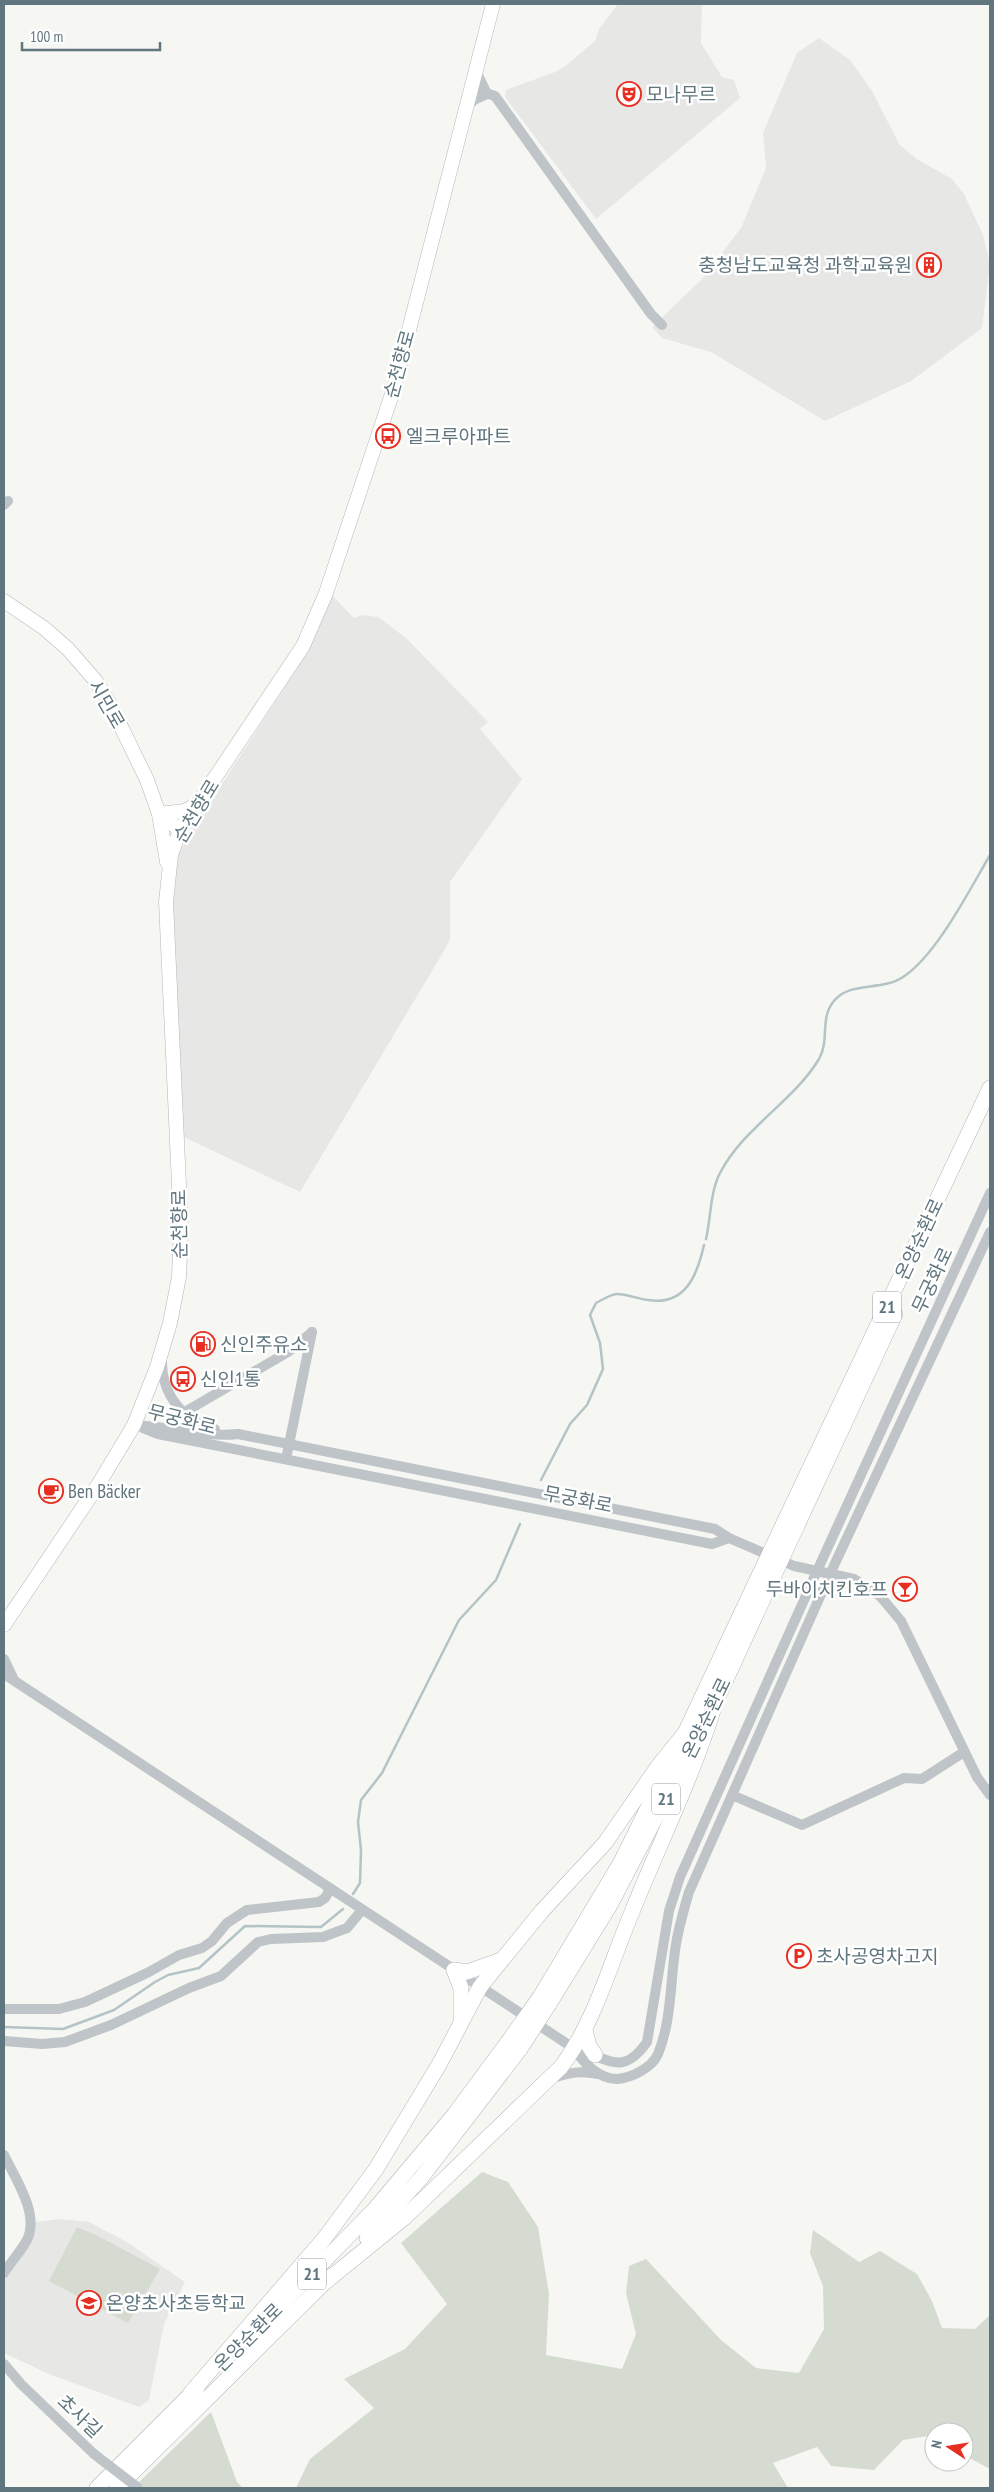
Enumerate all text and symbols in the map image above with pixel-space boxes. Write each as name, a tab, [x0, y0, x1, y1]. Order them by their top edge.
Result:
scale bar	[22, 20, 160, 52]
text: 100 m	[30, 27, 63, 46]
theatre icon: 모나무르	[616, 81, 642, 107]
place label: 모나무르	[646, 82, 716, 106]
building icon: 충청남도교육청 과학교육원	[916, 252, 942, 278]
place label: 충청남도교육청 과학교육원	[698, 253, 912, 277]
street label: 순천향로	[378, 327, 420, 401]
bus stop icon: 엘크루아파트	[375, 423, 401, 449]
place label: 엘크루아파트	[406, 424, 511, 448]
street label: 시민로	[83, 675, 131, 733]
street label: 순천향로	[168, 775, 224, 847]
street label: 순천향로	[166, 1189, 192, 1259]
street label: 온양순환로	[890, 1194, 948, 1284]
street label: 무궁화로	[906, 1243, 958, 1317]
road number: 21	[873, 1291, 901, 1322]
fuel station icon: 신인주유소	[190, 1331, 216, 1357]
place label: 신인주유소	[220, 1332, 307, 1356]
bus stop icon: 신인1통	[170, 1366, 196, 1392]
place label: 신인1통	[200, 1367, 261, 1391]
street label: 무궁화로	[145, 1399, 219, 1439]
cafe icon: Ben Bäcker	[38, 1478, 64, 1504]
place label: Ben Bäcker	[68, 1479, 142, 1503]
street label: 무궁화로	[541, 1481, 615, 1517]
bar icon: 두바이치킨호프	[892, 1576, 918, 1602]
place label: 두바이치킨호프	[766, 1577, 888, 1601]
street label: 온양순환로	[676, 1673, 736, 1763]
road number: 21	[652, 1784, 680, 1815]
parking icon: 초사공영차고지	[786, 1943, 812, 1969]
place label: 초사공영차고지	[816, 1944, 938, 1968]
road number: 21	[298, 2258, 326, 2290]
school or university icon: 온양초사초등학교	[76, 2290, 102, 2316]
place label: 온양초사초등학교	[106, 2291, 246, 2315]
street label: 온양순환로	[209, 2298, 287, 2376]
street label: 초사길	[53, 2389, 107, 2443]
north arrow	[924, 2422, 974, 2472]
text: N	[927, 2439, 946, 2450]

